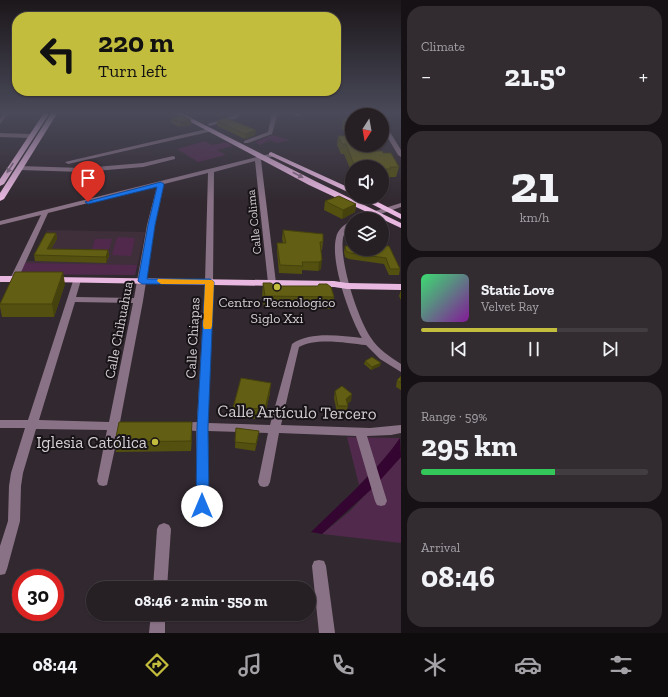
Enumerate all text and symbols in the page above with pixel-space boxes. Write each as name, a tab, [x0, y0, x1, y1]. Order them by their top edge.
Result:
text: 220 m	[98, 26, 174, 59]
icon: left	[32, 28, 84, 80]
text: Climate	[421, 39, 465, 54]
text: 21.5°	[504, 58, 566, 94]
text: Turn left	[98, 60, 167, 82]
text: −	[421, 63, 431, 90]
text: +	[639, 63, 648, 90]
north arrow	[345, 108, 389, 152]
map controls	[345, 108, 389, 256]
text: 21	[510, 153, 559, 215]
button: sound	[345, 160, 389, 204]
pin	[71, 161, 105, 202]
one-way arrow	[7, 162, 14, 174]
icon: arrive	[77, 167, 99, 189]
one-way arrow	[292, 172, 304, 178]
street label: Calle Colima	[244, 189, 264, 255]
text: km/h	[520, 210, 549, 225]
button: layers	[345, 212, 389, 256]
street label: Calle Chihuahua	[101, 280, 137, 380]
text: Static Love	[481, 281, 554, 299]
marker: Centro Tecnologico Siglo Xxi	[272, 282, 282, 292]
place label: Centro Tecnologico Siglo Xxi	[218, 294, 336, 327]
street label: Calle Chiapas	[182, 297, 204, 379]
text: Velvet Ray	[481, 299, 539, 314]
icon: previous	[448, 338, 470, 360]
icon: pause	[523, 338, 545, 360]
icon: next	[599, 338, 621, 360]
street label: Calle Artículo Tercero	[217, 401, 377, 423]
text: Range · 59%	[421, 409, 487, 424]
text: 295 km	[421, 428, 517, 464]
place label: Iglesia Católica	[36, 432, 147, 452]
marker: Iglesia Católica	[150, 437, 160, 447]
position arrow	[181, 485, 223, 527]
text: Arrival	[421, 540, 460, 555]
text: 08:46	[421, 559, 495, 595]
speed limit sign: 30	[12, 569, 64, 621]
text: 08:46 · 2 min · 550 m	[135, 592, 267, 610]
icon: directions	[143, 651, 171, 679]
icon: music	[236, 651, 264, 679]
icon: phone	[329, 651, 357, 679]
icon: climate	[421, 651, 449, 679]
icon: car	[514, 651, 542, 679]
icon: filters	[607, 651, 635, 679]
text: 08:44	[32, 654, 78, 676]

